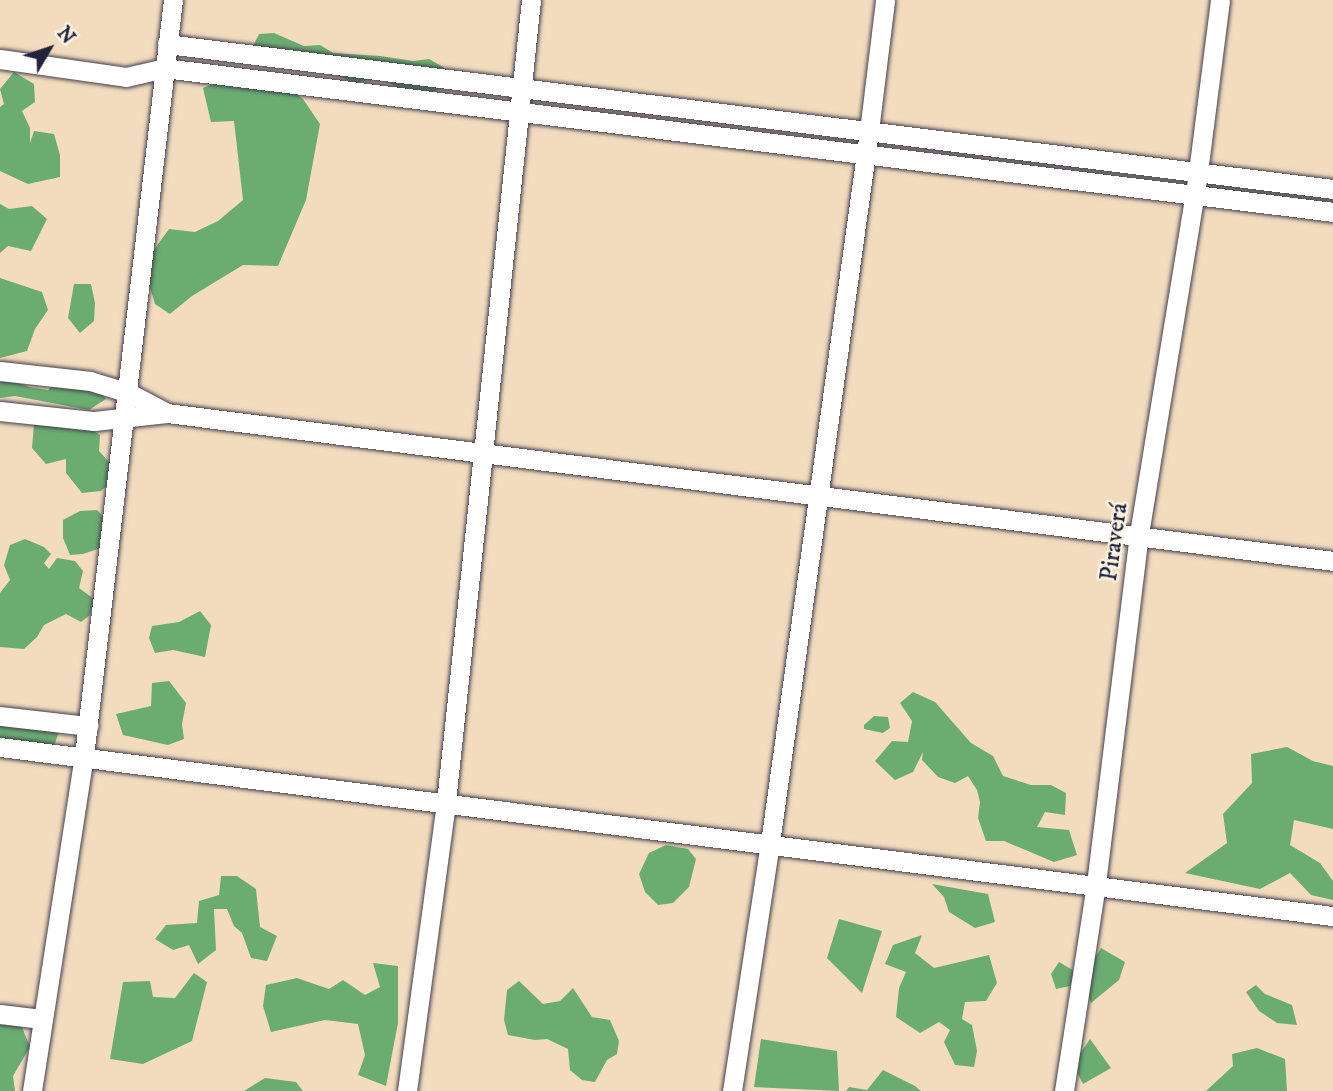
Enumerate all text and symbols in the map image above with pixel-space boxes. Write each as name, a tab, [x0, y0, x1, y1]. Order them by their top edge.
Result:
north arrow	[14, 14, 84, 84]
text: N	[52, 22, 80, 49]
street label: Piraverá	[1095, 501, 1135, 583]

